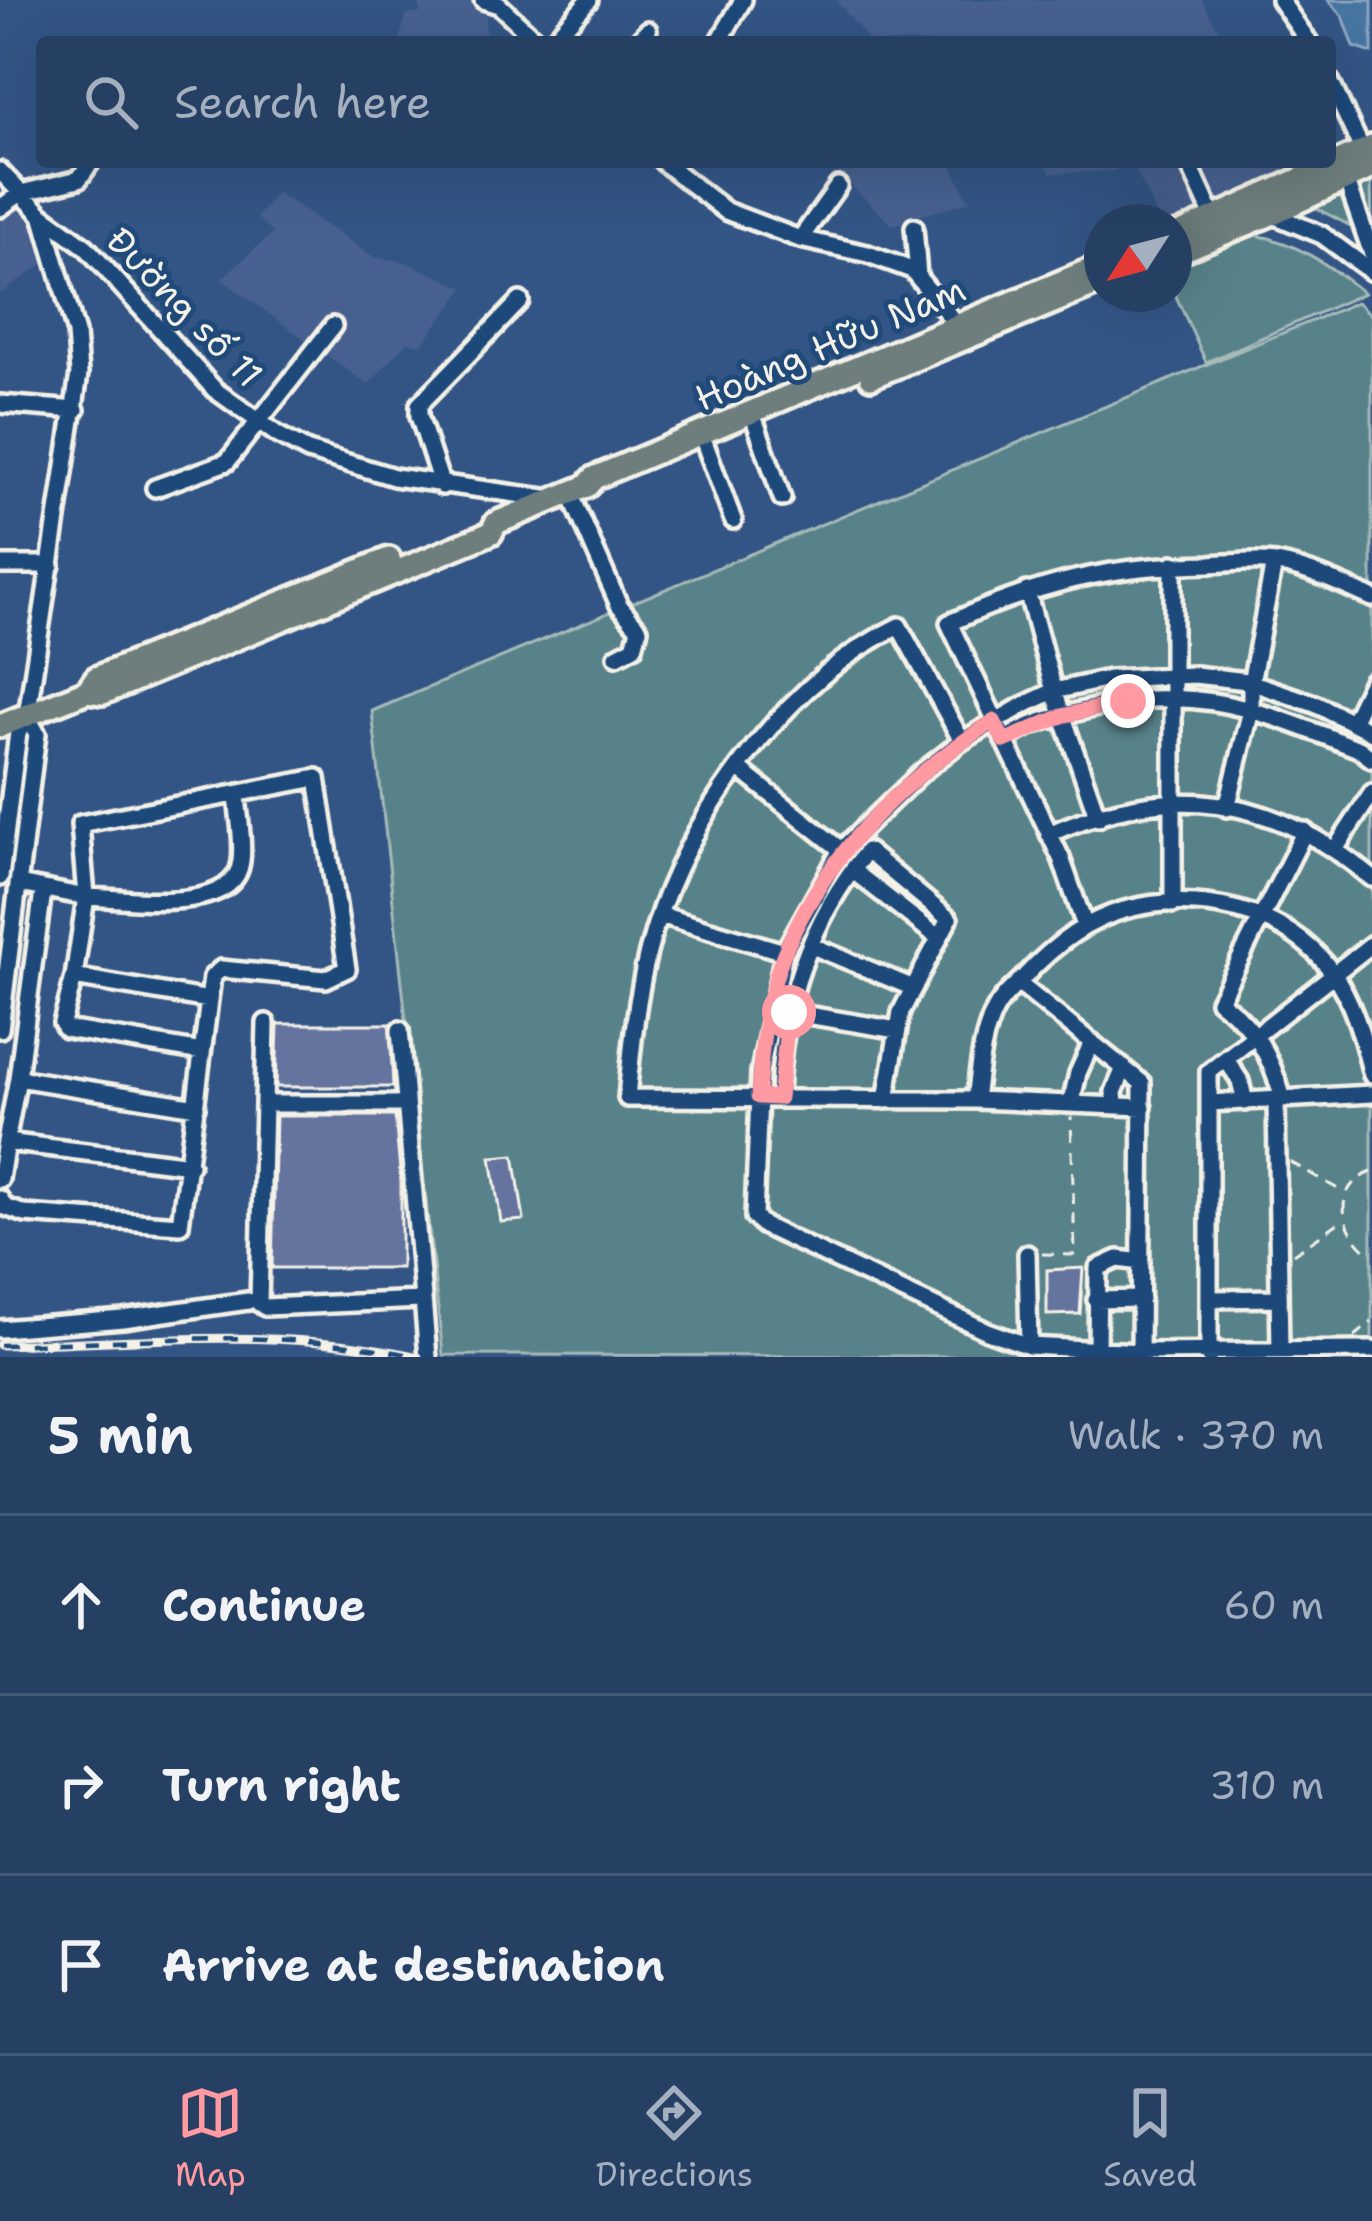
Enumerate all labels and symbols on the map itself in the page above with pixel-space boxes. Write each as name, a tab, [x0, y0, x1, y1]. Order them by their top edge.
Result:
north arrow	[1084, 204, 1192, 312]
street label: Đường số 11	[96, 216, 274, 398]
street label: Hoàng Hữu Nam	[688, 264, 973, 422]
route end	[1101, 674, 1155, 728]
route start	[762, 985, 816, 1039]

